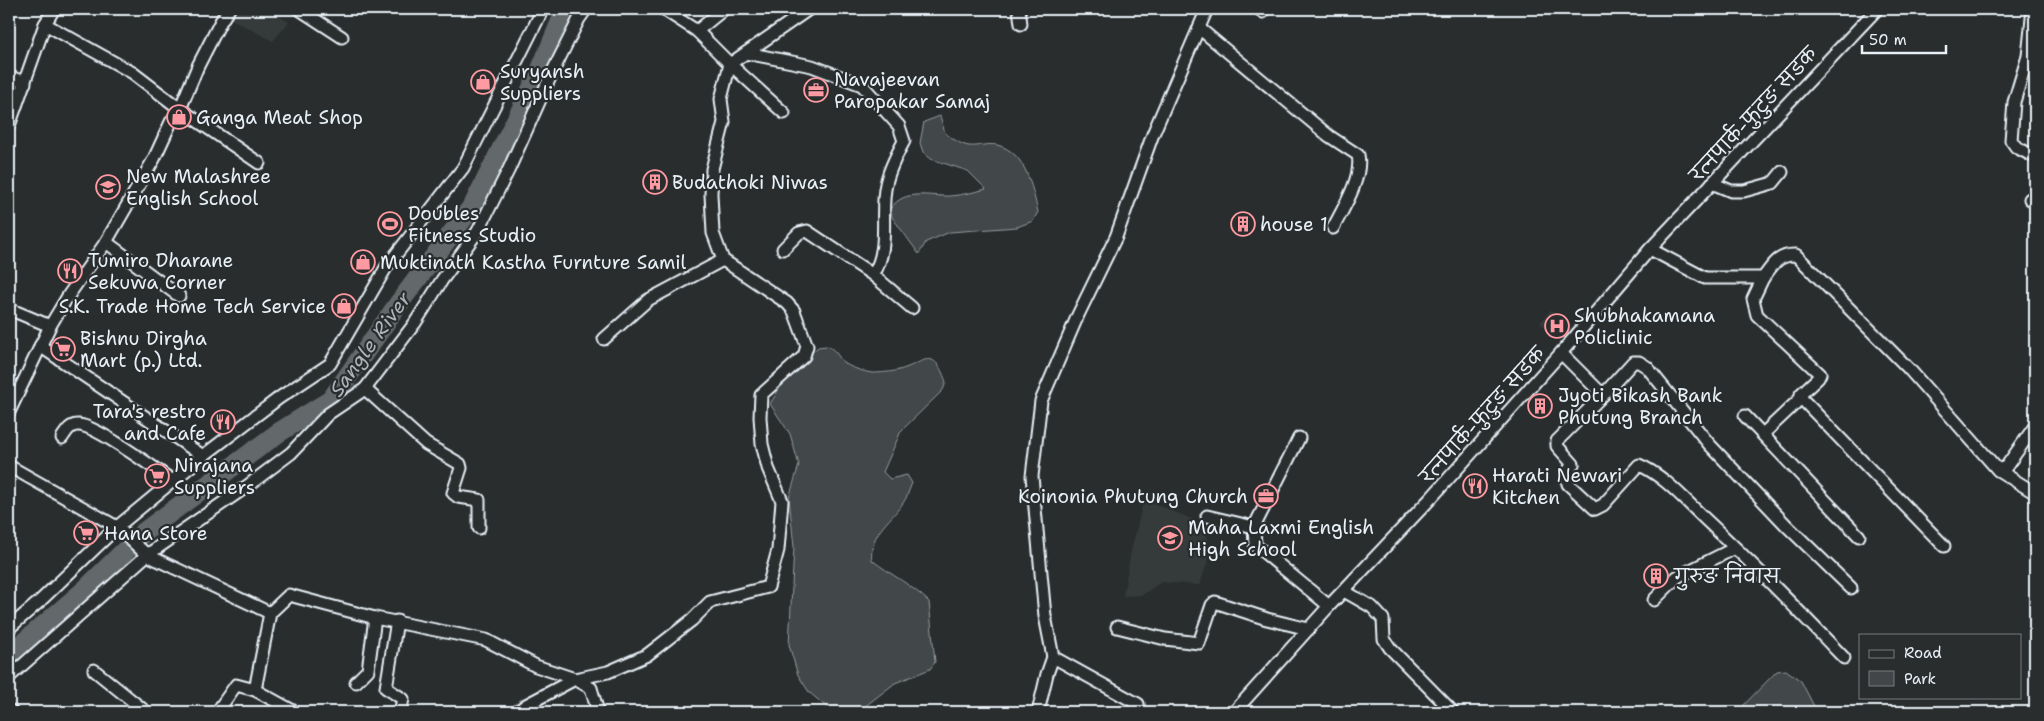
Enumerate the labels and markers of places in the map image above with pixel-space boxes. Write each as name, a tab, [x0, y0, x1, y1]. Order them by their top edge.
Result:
place label: Suryansh Suppliers	[500, 59, 585, 106]
place label: Navajeevan Paropakar Samaj	[834, 67, 990, 114]
shop icon: Suryansh Suppliers	[470, 69, 496, 95]
office icon: Navajeevan Paropakar Samaj	[803, 77, 829, 103]
shop icon: Ganga Meat Shop	[166, 104, 192, 130]
place label: Ganga Meat Shop	[196, 105, 363, 130]
place label: New Malashree English School	[126, 164, 271, 211]
building icon: Budathoki Niwas	[642, 169, 668, 195]
place label: Budathoki Niwas	[672, 170, 828, 195]
school or university icon: New Malashree English School	[95, 174, 121, 200]
place label: Doubles Fitness Studio	[408, 201, 536, 248]
sports icon: Doubles Fitness Studio	[377, 211, 403, 237]
building icon: house 1	[1230, 211, 1256, 237]
place label: house 1	[1260, 212, 1328, 237]
place label: Tumiro Dharane Sekuwa Corner	[88, 248, 233, 295]
shop icon: Muktinath Kastha Furnture Samil	[350, 249, 376, 275]
place label: Muktinath Kastha Furnture Samil	[380, 250, 687, 275]
restaurant icon: Tumiro Dharane Sekuwa Corner	[57, 258, 83, 284]
shop icon: S.K. Trade Home Tech Service	[331, 293, 357, 319]
place label: S.K. Trade Home Tech Service	[59, 294, 326, 319]
place label: Shubhakamana Policlinic	[1574, 303, 1715, 350]
hospital icon: Shubhakamana Policlinic	[1544, 313, 1570, 339]
place label: Bishnu Dirgha Mart (p.) Ltd.	[80, 326, 207, 373]
supermarket icon: Bishnu Dirgha Mart (p.) Ltd.	[50, 336, 76, 362]
place label: Jyoti Bikash Bank Phutung Branch	[1558, 383, 1723, 430]
building icon: Jyoti Bikash Bank Phutung Branch	[1527, 393, 1553, 419]
place label: Tara's restro and Cafe	[93, 399, 206, 446]
restaurant icon: Tara's restro and Cafe	[210, 409, 236, 435]
place label: Nirajana Suppliers	[174, 453, 255, 500]
supermarket icon: Nirajana Suppliers	[144, 463, 170, 489]
place label: Harati Newari Kitchen	[1492, 463, 1622, 510]
restaurant icon: Harati Newari Kitchen	[1462, 473, 1488, 499]
office icon: Koinonia Phutung Church	[1253, 483, 1279, 509]
place label: Koinonia Phutung Church	[1018, 484, 1248, 509]
place label: Maha Laxmi English High School	[1188, 515, 1374, 562]
supermarket icon: Hana Store	[73, 520, 99, 546]
place label: Hana Store	[104, 521, 207, 546]
school or university icon: Maha Laxmi English High School	[1157, 525, 1183, 551]
place label: गुरुङ निवास	[1673, 561, 1781, 591]
building icon: गुरुङ निवास	[1643, 563, 1669, 589]

